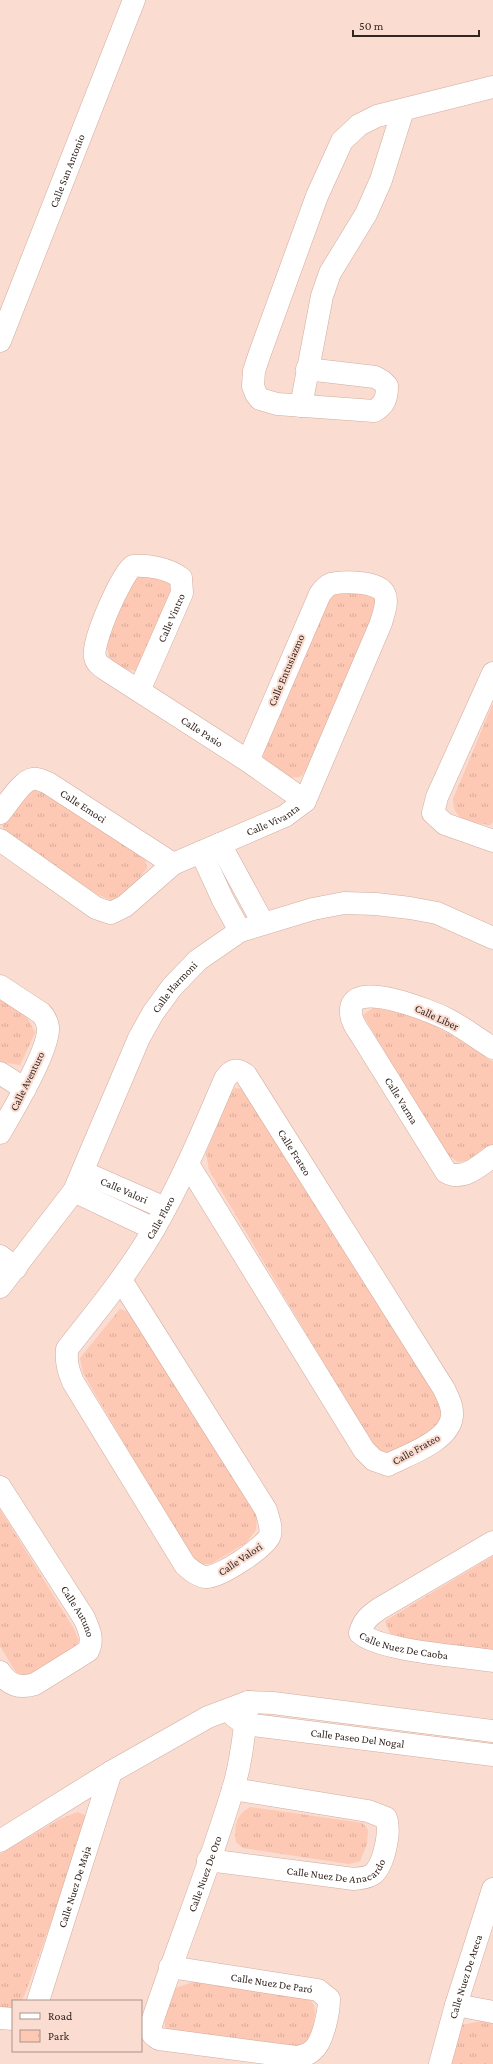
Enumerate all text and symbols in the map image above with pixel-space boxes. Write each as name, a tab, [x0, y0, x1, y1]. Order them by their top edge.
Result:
scale bar	[353, 12, 479, 38]
text: 50 m	[359, 19, 384, 33]
street label: Calle San Antonio	[47, 132, 87, 209]
street label: Calle Vintro	[155, 591, 187, 644]
street label: Calle Entusiazmo	[265, 632, 307, 708]
street label: Calle Pasio	[179, 714, 226, 750]
street label: Calle Emoci	[58, 787, 108, 825]
street label: Calle Vivanta	[244, 801, 302, 838]
street label: Calle Harmoni	[149, 959, 200, 1015]
street label: Calle Liber	[413, 1002, 461, 1032]
street label: Calle Aventuro	[7, 1049, 47, 1113]
street label: Calle Varma	[383, 1075, 421, 1126]
street label: Calle Frateo	[276, 1127, 314, 1178]
street label: Calle Valori	[99, 1174, 150, 1206]
street label: Calle Floro	[143, 1194, 177, 1241]
street label: Calle Frateo	[390, 1431, 442, 1467]
street label: Calle Valori	[216, 1540, 264, 1578]
street label: Calle Autuno	[59, 1583, 97, 1638]
street label: Calle Nuez De Caoba	[357, 1629, 449, 1661]
street label: Calle Paseo Del Nogal	[310, 1726, 405, 1750]
street label: Calle Nuez De Oro	[186, 1834, 224, 1914]
street label: Calle Nuez De Maja	[56, 1844, 93, 1929]
street label: Calle Nuez De Anacardo	[286, 1857, 388, 1885]
street label: Calle Nuez De Areca	[447, 1933, 484, 2020]
street label: Calle Nuez De Paró	[230, 1971, 314, 1995]
legend	[12, 2000, 142, 2052]
text: Road	[48, 2009, 73, 2023]
text: Park	[48, 2029, 70, 2043]

